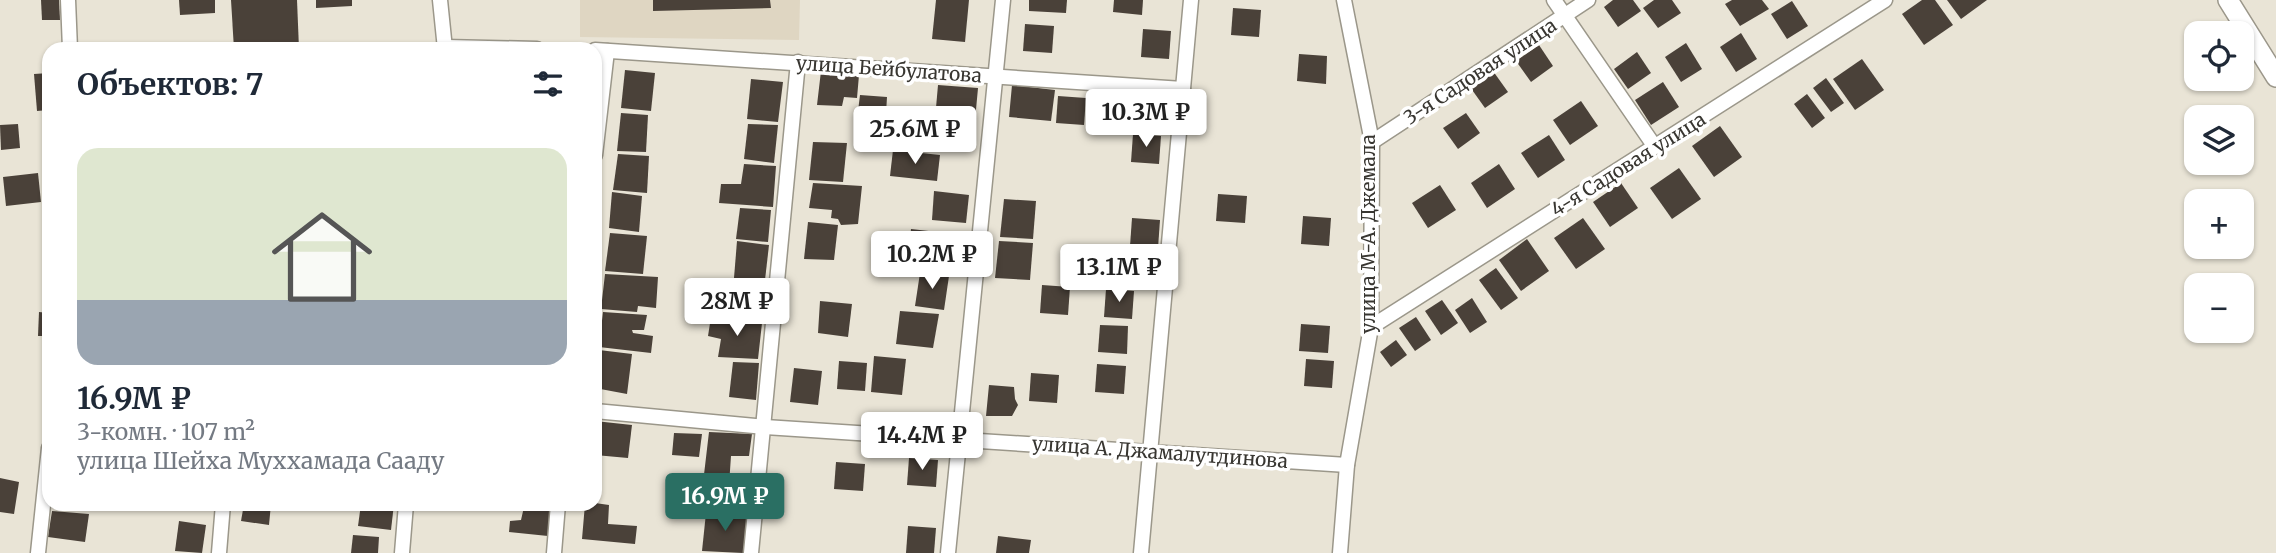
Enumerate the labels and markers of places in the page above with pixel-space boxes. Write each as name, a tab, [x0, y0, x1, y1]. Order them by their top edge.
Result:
pin: 10.3M ₽	[1081, 90, 1211, 149]
pin: 25.6M ₽	[850, 106, 980, 166]
pin: 10.2M ₽	[867, 232, 997, 291]
pin: 13.1M ₽	[1054, 244, 1184, 304]
pin: 28M ₽	[688, 278, 786, 338]
pin: 14.4M ₽	[857, 412, 987, 472]
pin: 16.9M ₽	[660, 474, 790, 533]

